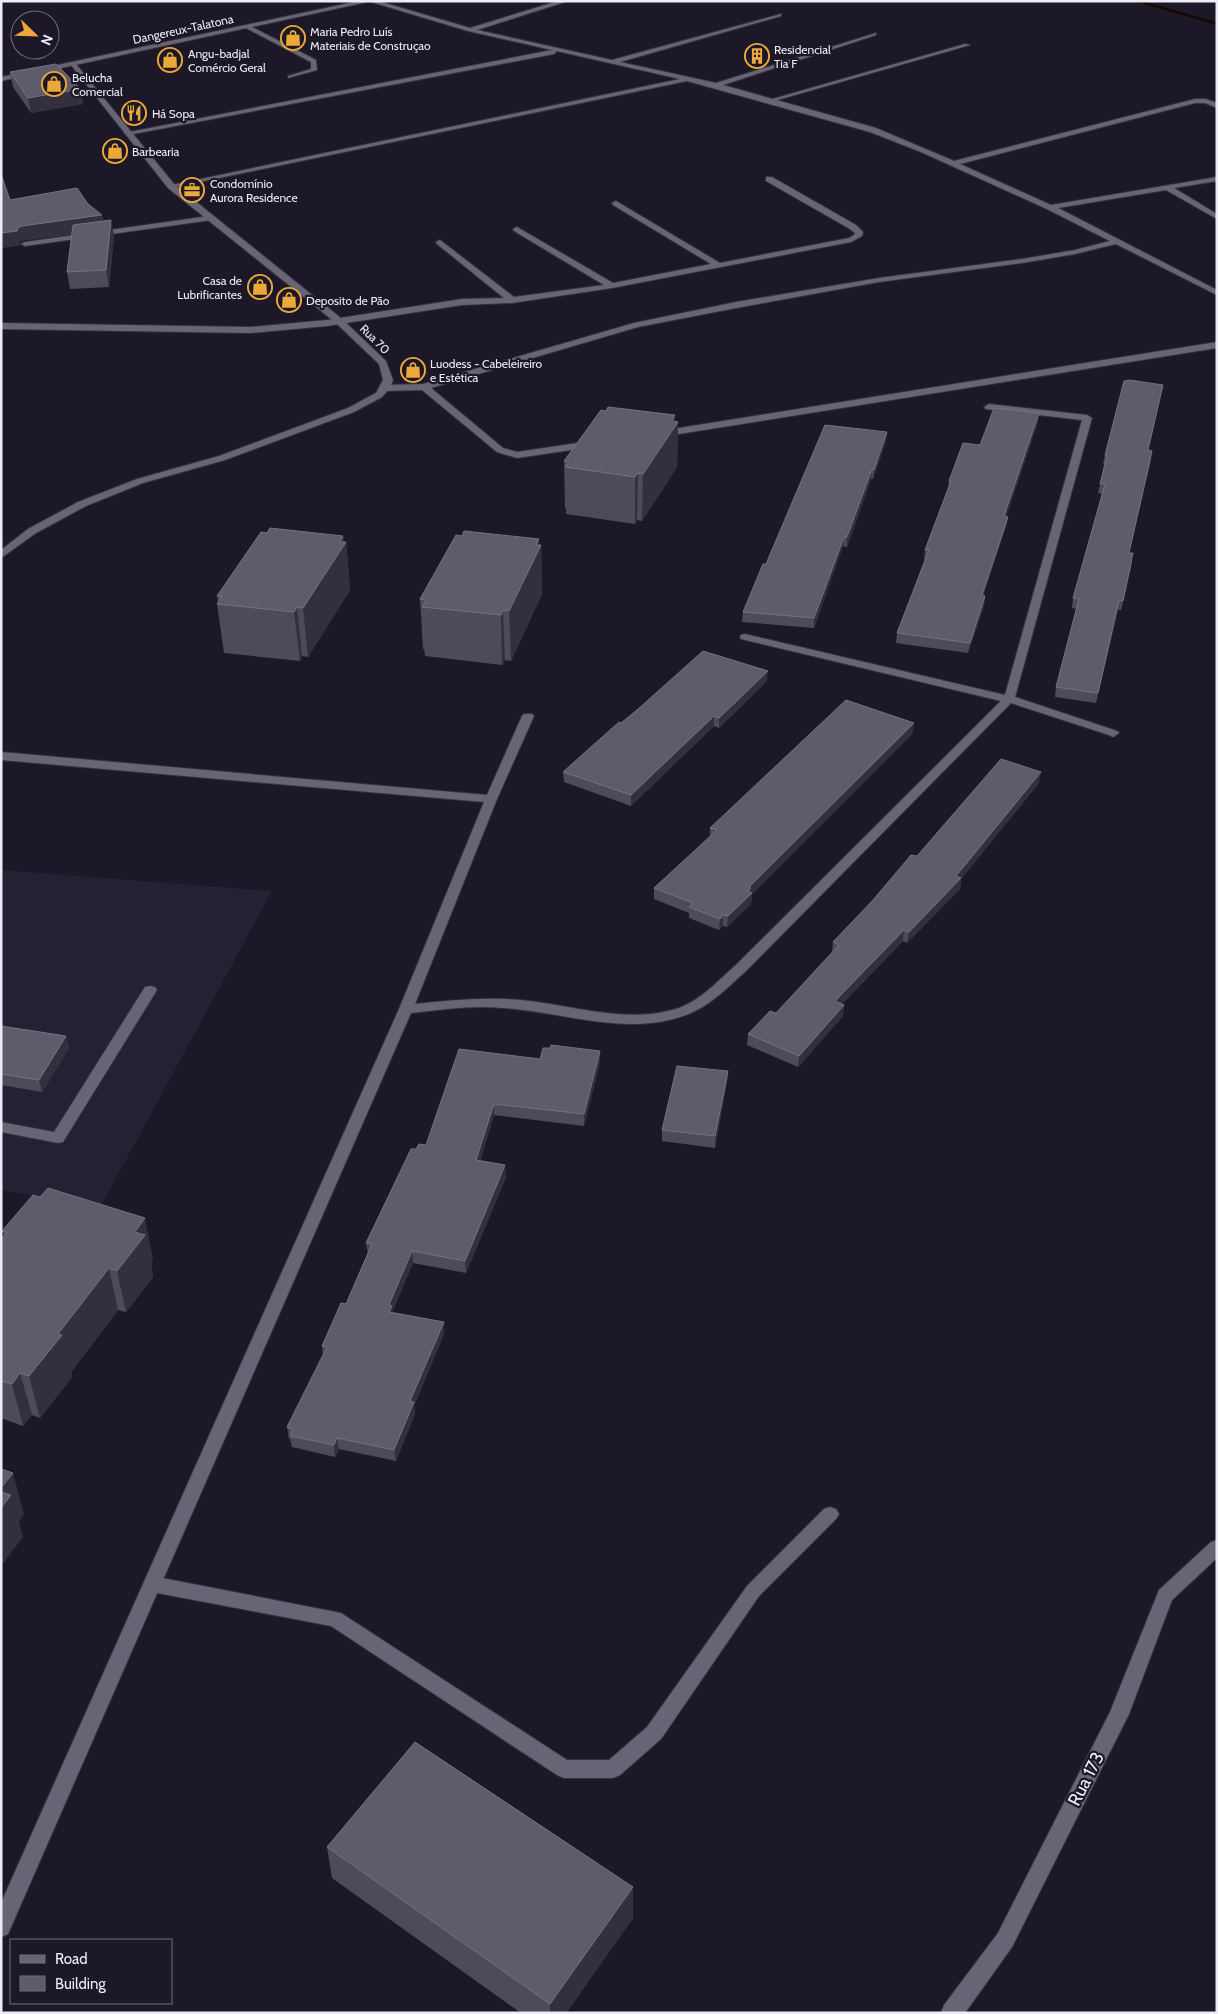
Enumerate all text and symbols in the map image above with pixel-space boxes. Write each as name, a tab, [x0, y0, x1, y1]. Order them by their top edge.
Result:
north arrow	[10, 10, 60, 60]
street label: Dangereux-Talatona	[131, 11, 235, 47]
place label: Maria Pedro Luís Materiais de Construçao	[310, 24, 431, 53]
shop icon: Maria Pedro Luís Materiais de Construçao	[280, 25, 306, 51]
text: N	[37, 32, 57, 48]
place label: Residencial Tia F	[774, 42, 831, 71]
building icon: Residencial Tia F	[744, 43, 770, 69]
place label: Angu-badjal Comércio Geral	[188, 46, 266, 75]
shop icon: Angu-badjal Comércio Geral	[157, 47, 183, 73]
place label: Belucha Comercial	[72, 70, 123, 99]
shop icon: Belucha Comercial	[41, 71, 67, 97]
restaurant icon: Há Sopa	[121, 100, 147, 126]
place label: Há Sopa	[152, 106, 195, 121]
shop icon: Barbearia	[102, 138, 128, 164]
place label: Barbearia	[132, 144, 180, 159]
place label: Condomínio Aurora Residence	[210, 176, 298, 205]
office icon: Condomínio Aurora Residence	[179, 177, 205, 203]
place label: Casa de Lubrificantes	[177, 273, 242, 302]
shop icon: Casa de Lubrificantes	[247, 274, 273, 300]
shop icon: Deposito de Pão	[276, 287, 302, 313]
place label: Deposito de Pão	[306, 293, 390, 308]
street label: Rua 70	[357, 321, 393, 357]
place label: Luodess - Cabeleireiro e Estética	[430, 356, 542, 385]
shop icon: Luodess - Cabeleireiro e Estética	[400, 357, 426, 383]
street label: Rua 173	[1063, 1748, 1109, 1810]
legend	[10, 1939, 172, 2004]
text: Road	[55, 1950, 88, 1968]
text: Building	[55, 1975, 106, 1993]

